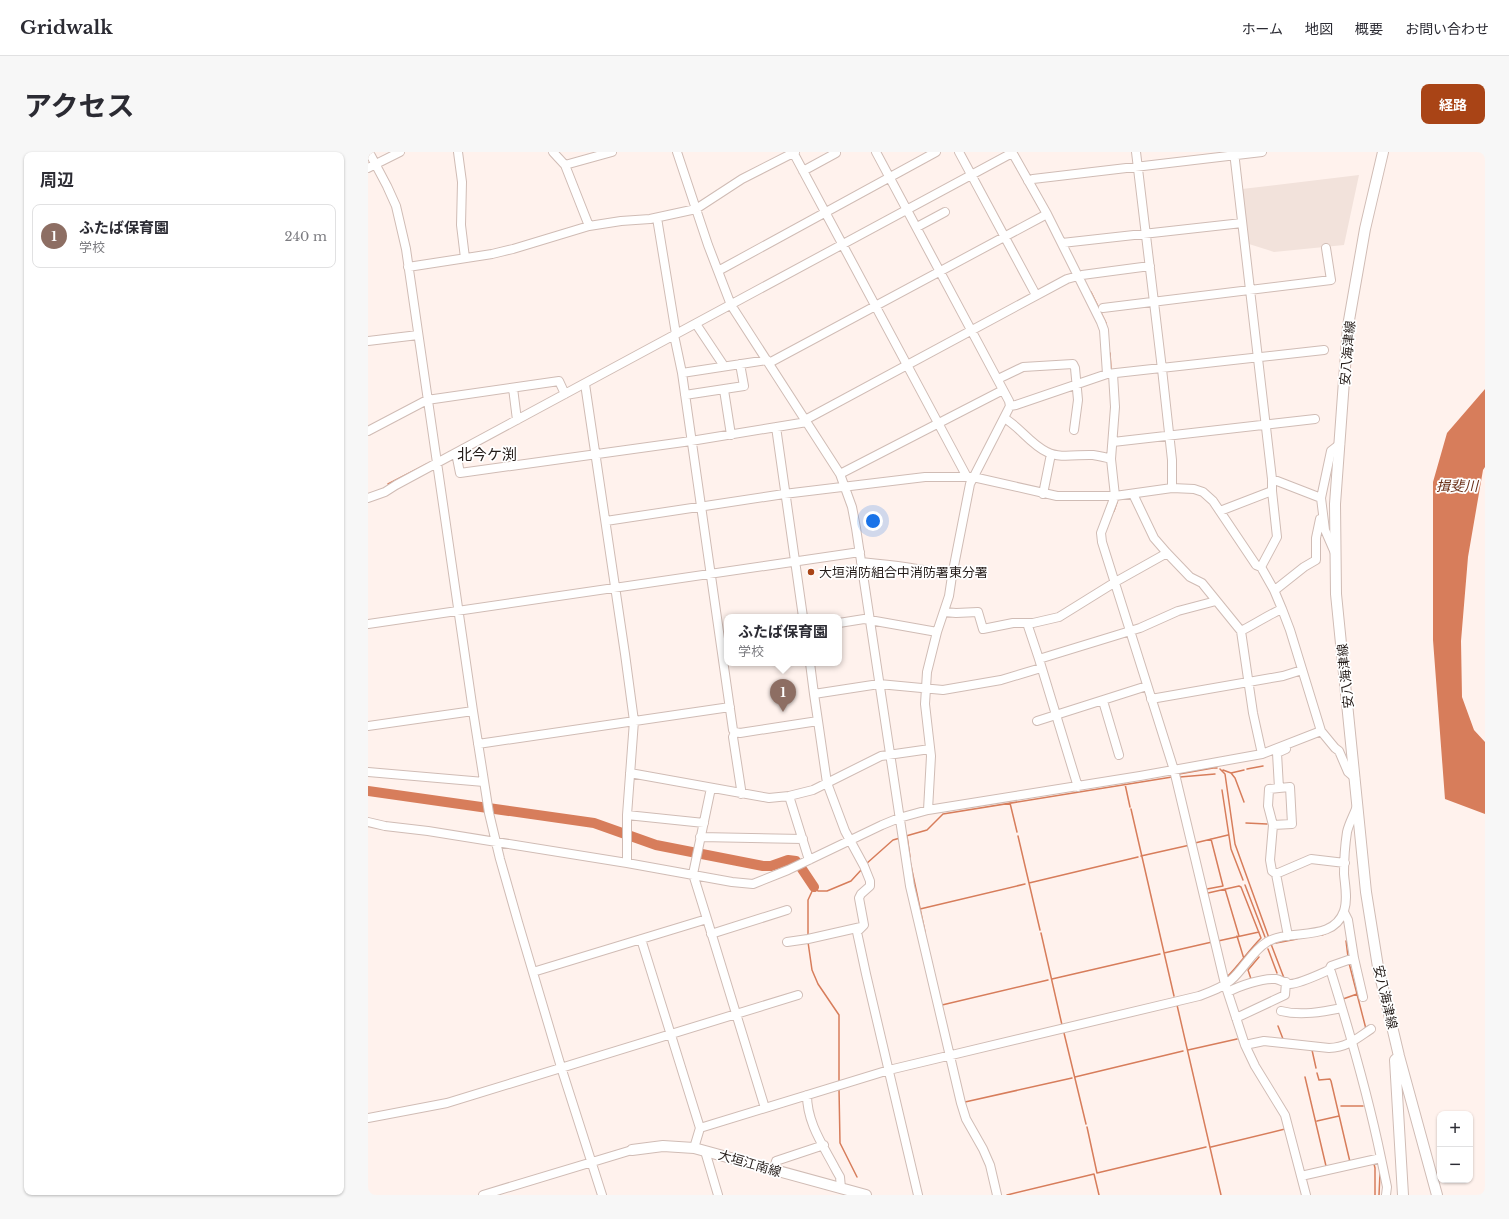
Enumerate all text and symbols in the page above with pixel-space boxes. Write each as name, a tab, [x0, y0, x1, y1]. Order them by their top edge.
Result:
text: Gridwalk	[20, 16, 113, 39]
text: ホーム	[1241, 20, 1283, 38]
text: 地図	[1305, 20, 1333, 38]
text: 概要	[1355, 20, 1383, 38]
text: お問い合わせ	[1405, 20, 1489, 38]
button: 経路	[1421, 84, 1485, 124]
text: アクセス	[24, 89, 135, 124]
text: 周辺	[40, 170, 74, 191]
text: ふたば保育園	[79, 218, 169, 237]
text: 1	[51, 228, 57, 245]
text: 240 m	[284, 228, 327, 245]
text: 学校	[79, 239, 105, 256]
street label: 安八海津線	[1336, 320, 1359, 386]
district label: 北今ケ渕	[457, 445, 517, 464]
water label: 揖斐川	[1436, 477, 1480, 495]
your location	[863, 511, 883, 531]
place label: 大垣消防組合中消防署東分署	[819, 564, 988, 581]
marker: 大垣消防組合中消防署東分署	[806, 567, 816, 577]
popup	[724, 614, 842, 666]
text: ふたば保育園	[738, 622, 828, 641]
text: 学校	[738, 643, 764, 660]
street label: 安八海津線	[1334, 643, 1357, 709]
pin: 1	[770, 679, 796, 712]
street label: 安八海津線	[1370, 964, 1401, 1031]
map controls	[1437, 1111, 1473, 1183]
button: +	[1437, 1111, 1473, 1147]
street label: 大垣江南線	[716, 1146, 783, 1181]
button: −	[1437, 1147, 1473, 1183]

